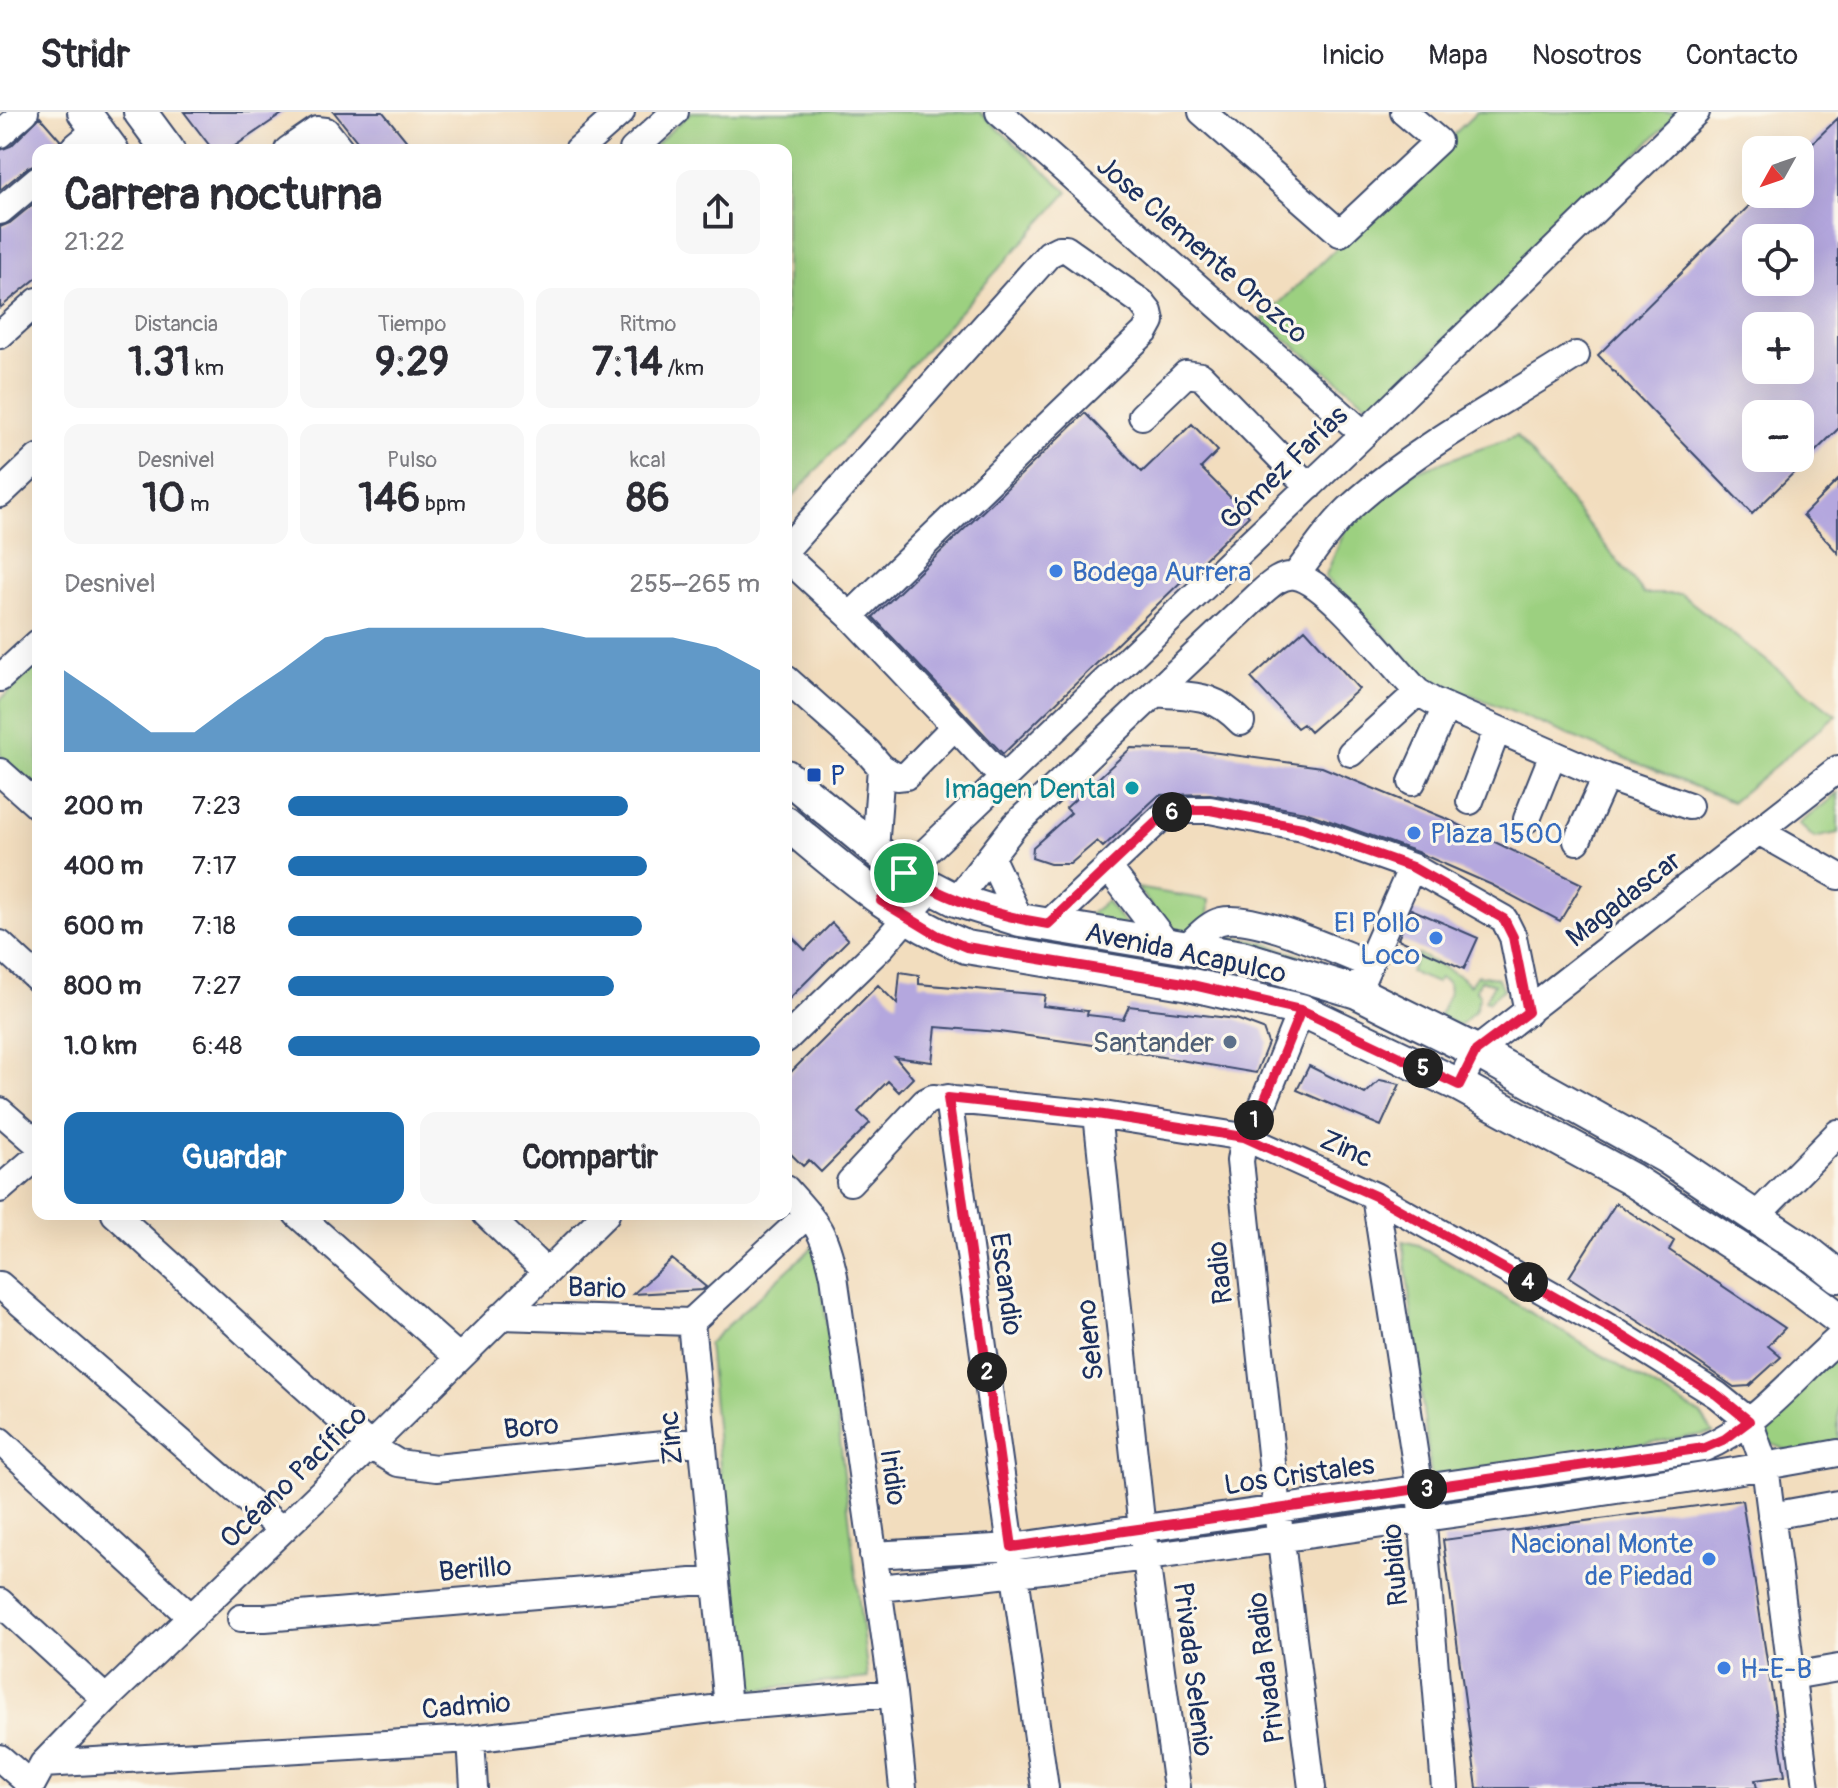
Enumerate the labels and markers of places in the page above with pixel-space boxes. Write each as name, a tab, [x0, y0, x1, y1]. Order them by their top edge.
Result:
place label: Bodega Aurrera	[1072, 555, 1251, 590]
marker: Bodega Aurrera	[1047, 562, 1065, 580]
place label: P	[830, 759, 845, 794]
marker: P	[805, 766, 823, 784]
place label: Imagen Dental	[944, 772, 1116, 807]
marker: Imagen Dental	[1123, 779, 1141, 797]
pin: 6	[1152, 792, 1192, 832]
place label: Plaza 1500	[1430, 817, 1563, 852]
marker: Plaza 1500	[1405, 824, 1423, 842]
pin	[870, 839, 938, 907]
place label: El Pollo Loco	[1334, 906, 1420, 973]
marker: El Pollo Loco	[1427, 929, 1445, 947]
place label: Santander	[1093, 1026, 1214, 1061]
marker: Santander	[1221, 1033, 1239, 1051]
pin: 5	[1403, 1048, 1443, 1088]
pin: 1	[1234, 1100, 1274, 1140]
pin: 4	[1508, 1262, 1548, 1302]
pin: 2	[967, 1352, 1007, 1392]
pin: 3	[1407, 1469, 1447, 1509]
place label: Nacional Monte de Piedad	[1510, 1527, 1693, 1594]
marker: Nacional Monte de Piedad	[1700, 1550, 1718, 1568]
place label: H-E-B	[1740, 1652, 1812, 1687]
marker: H-E-B	[1715, 1659, 1733, 1677]

